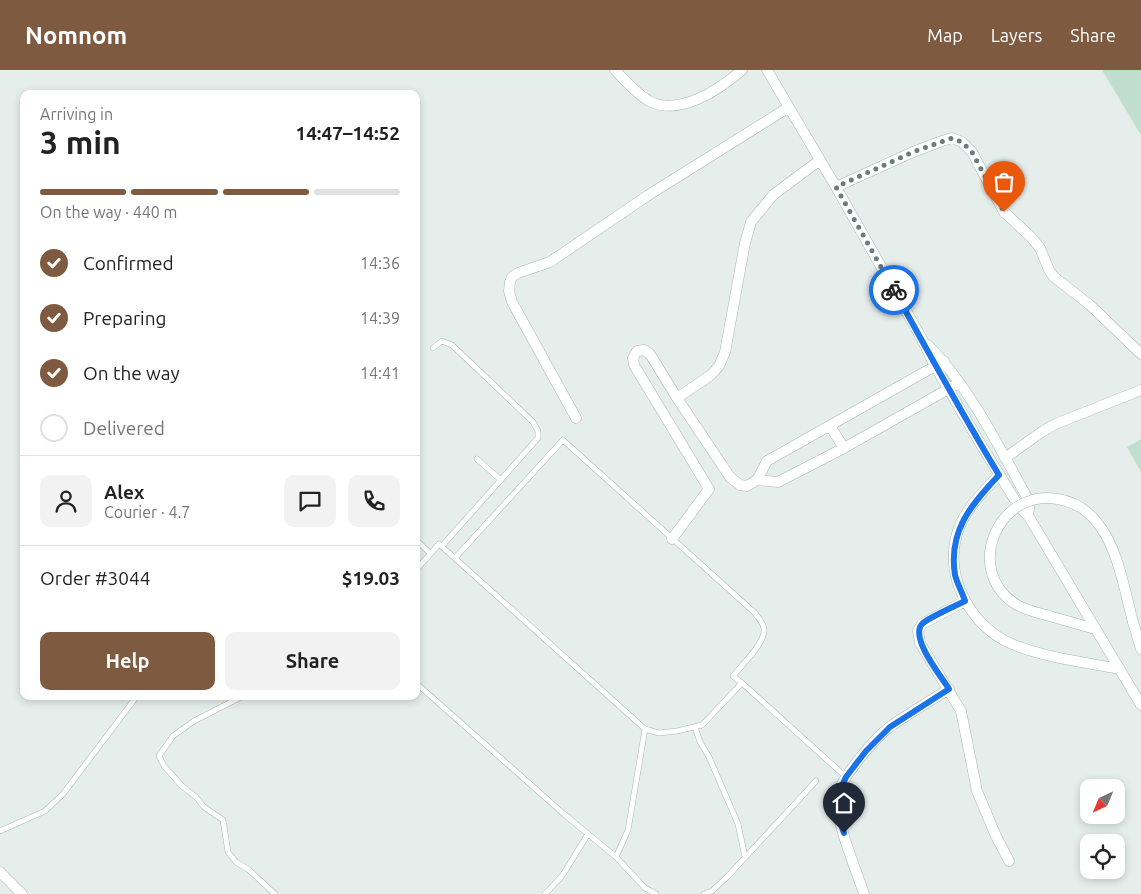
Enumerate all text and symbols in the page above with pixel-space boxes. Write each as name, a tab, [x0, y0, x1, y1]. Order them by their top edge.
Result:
text: Nomnom	[25, 22, 127, 49]
text: Map	[927, 25, 963, 45]
text: Layers	[991, 25, 1042, 45]
text: Share	[1070, 25, 1116, 45]
text: Arriving in	[40, 105, 113, 123]
text: 14:47–14:52	[295, 122, 400, 144]
text: 3 min	[40, 124, 121, 160]
pin	[983, 161, 1025, 212]
icon: bag	[990, 168, 1018, 196]
text: On the way · 440 m	[40, 203, 177, 221]
icon: check	[40, 249, 68, 277]
text: Confirmed	[83, 252, 174, 274]
text: 14:36	[360, 254, 400, 272]
courier	[869, 265, 919, 315]
icon: bike	[880, 276, 908, 304]
icon: check	[40, 304, 68, 332]
text: Preparing	[83, 307, 167, 329]
text: 14:39	[360, 309, 400, 327]
icon: check	[40, 359, 68, 387]
text: On the way	[83, 362, 180, 384]
text: 14:41	[360, 364, 400, 382]
text: Delivered	[83, 417, 165, 439]
button: person	[40, 475, 92, 527]
button: chat	[284, 475, 336, 527]
button: phone	[348, 475, 400, 527]
text: Alex	[104, 481, 144, 503]
text: Courier · 4.7	[104, 503, 190, 521]
text: Order #3044	[40, 567, 150, 589]
text: $19.03	[342, 567, 400, 589]
button: Help	[40, 632, 215, 690]
button: Share	[225, 632, 400, 690]
north arrow	[1080, 779, 1125, 824]
map controls	[1080, 779, 1125, 879]
pin	[823, 782, 865, 833]
icon: home	[830, 789, 858, 817]
button: locate	[1080, 834, 1125, 879]

